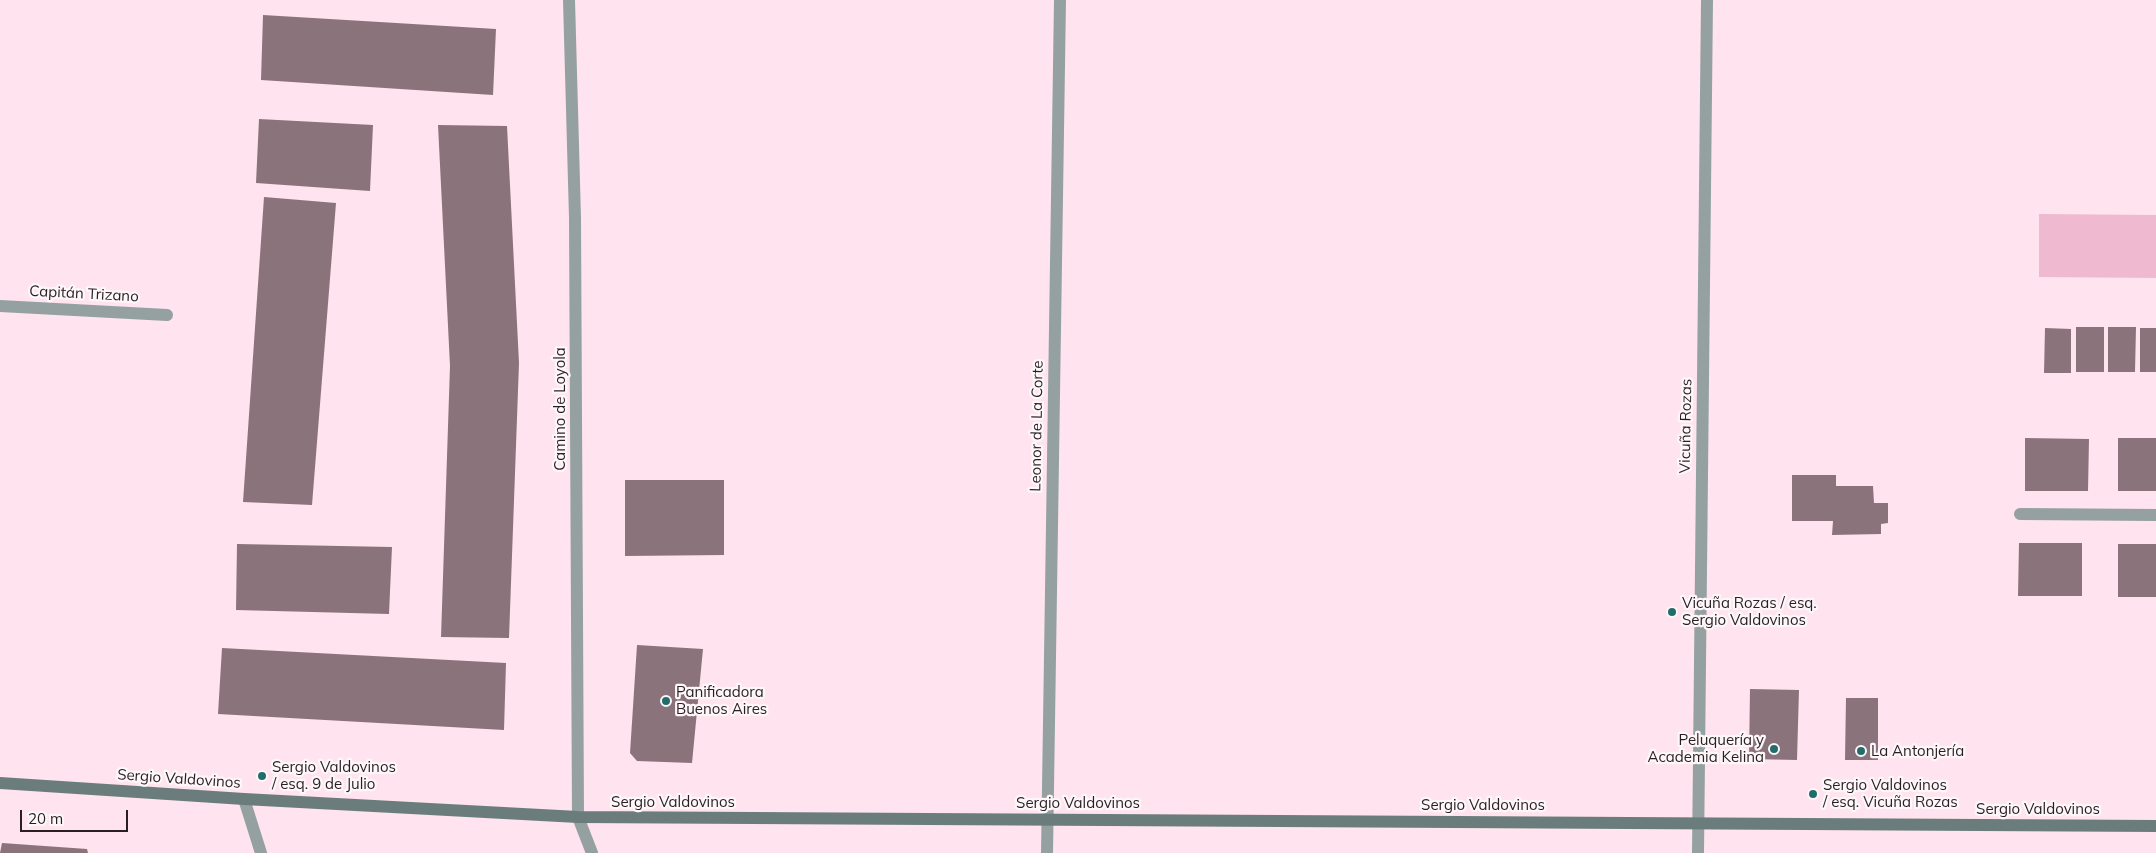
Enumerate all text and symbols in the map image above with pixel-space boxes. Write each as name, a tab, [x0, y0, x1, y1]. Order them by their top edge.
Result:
street label: Capitán Trizano	[29, 282, 139, 306]
street label: Camino de Loyola	[551, 347, 569, 471]
street label: Leonor de La Corte	[1027, 360, 1047, 492]
street label: Vicuña Rozas	[1676, 379, 1696, 473]
place label: Vicuña Rozas / esq. Sergio Valdovinos	[1682, 594, 1817, 629]
marker: Vicuña Rozas / esq. Sergio Valdovinos	[1666, 606, 1678, 618]
place label: Panificadora Buenos Aires	[676, 683, 767, 718]
marker: Panificadora Buenos Aires	[660, 695, 672, 707]
place label: Peluquería y Academia Kelina	[1647, 731, 1764, 766]
place label: La Antonjería	[1871, 742, 1964, 760]
marker: Peluquería y Academia Kelina	[1768, 743, 1780, 755]
marker: La Antonjería	[1855, 745, 1867, 757]
place label: Sergio Valdovinos / esq. 9 de Julio	[272, 758, 396, 793]
street label: Sergio Valdovinos	[117, 766, 241, 792]
marker: Sergio Valdovinos / esq. 9 de Julio	[256, 770, 268, 782]
place label: Sergio Valdovinos / esq. Vicuña Rozas	[1823, 776, 1958, 811]
marker: Sergio Valdovinos / esq. Vicuña Rozas	[1807, 788, 1819, 800]
street label: Sergio Valdovinos	[611, 793, 735, 811]
street label: Sergio Valdovinos	[1016, 794, 1140, 812]
street label: Sergio Valdovinos	[1421, 796, 1545, 814]
scale bar	[22, 800, 130, 832]
street label: Sergio Valdovinos	[1976, 800, 2100, 818]
text: 20 m	[28, 809, 63, 828]

